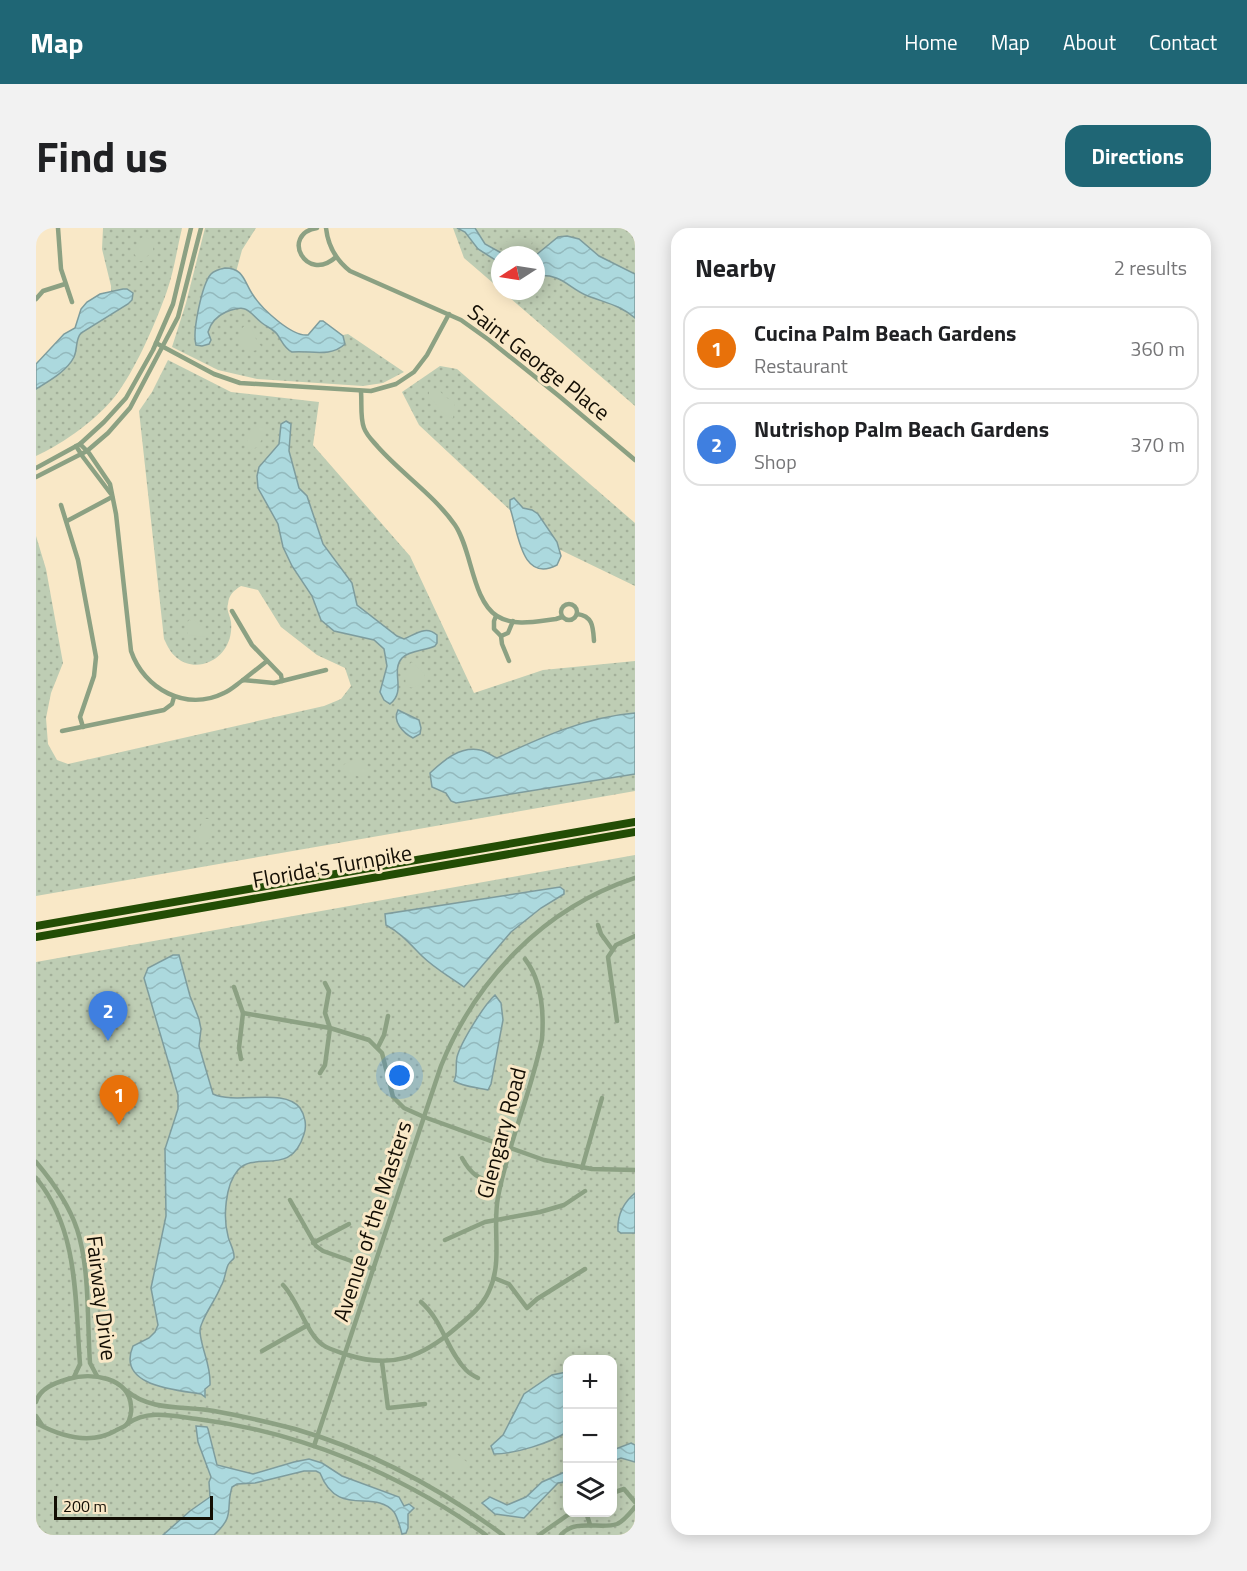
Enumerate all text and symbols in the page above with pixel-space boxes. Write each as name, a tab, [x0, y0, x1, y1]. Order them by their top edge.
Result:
text: Map	[30, 21, 84, 64]
text: Home	[904, 26, 958, 58]
text: Map	[991, 26, 1030, 58]
text: About	[1063, 26, 1116, 58]
text: Contact	[1149, 26, 1217, 58]
text: Find us	[36, 124, 168, 188]
button: Directions	[1065, 125, 1211, 187]
north arrow	[491, 246, 545, 300]
text: Nearby	[695, 248, 776, 287]
text: 2 results	[1114, 252, 1187, 283]
street label: Saint George Place	[460, 295, 618, 429]
text: Cucina Palm Beach Gardens	[754, 316, 1016, 350]
text: 1	[711, 333, 722, 364]
text: 360 m	[1130, 333, 1185, 364]
text: Restaurant	[754, 350, 848, 381]
text: Nutrishop Palm Beach Gardens	[754, 412, 1049, 446]
text: 2	[711, 429, 722, 460]
text: 370 m	[1130, 429, 1185, 460]
text: Shop	[754, 446, 797, 477]
street label: Florida's Turnpike	[250, 835, 414, 897]
pin: 2	[88, 992, 128, 1041]
your location	[385, 1061, 414, 1090]
street label: Glengary Road	[467, 1064, 535, 1202]
pin: 1	[100, 1076, 139, 1125]
street label: Avenue of the Masters	[323, 1116, 421, 1326]
street label: Fairway Drive	[77, 1234, 127, 1362]
map controls	[563, 1355, 617, 1517]
button: +	[563, 1355, 617, 1409]
button: −	[563, 1409, 617, 1463]
button: layers	[563, 1463, 617, 1517]
scale bar	[54, 1493, 213, 1520]
text: 200 m	[63, 1494, 107, 1518]

